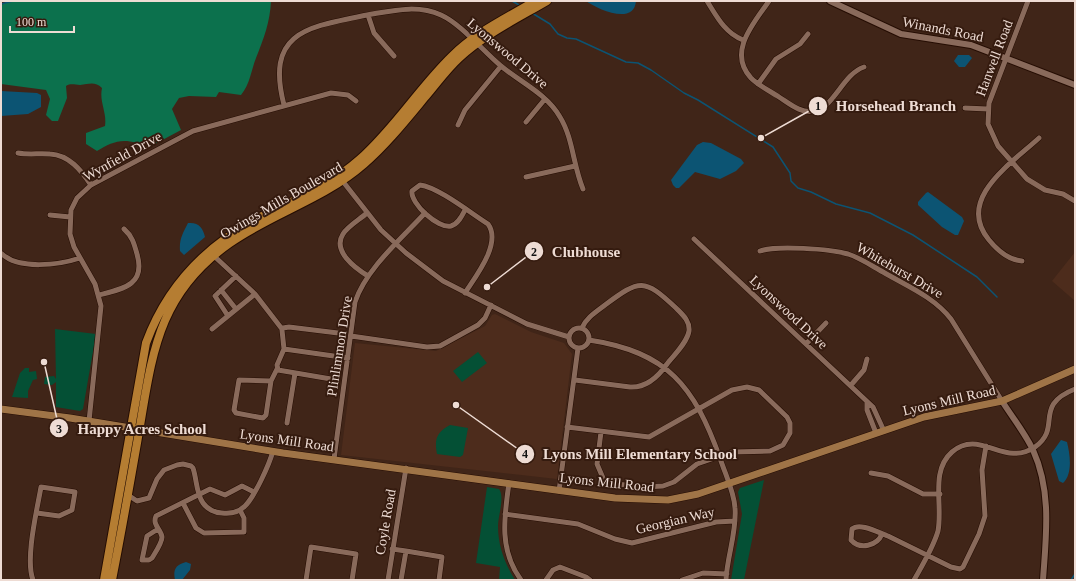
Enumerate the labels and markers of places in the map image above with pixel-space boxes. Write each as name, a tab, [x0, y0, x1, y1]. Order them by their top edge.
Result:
callout: Horsehead Branch	[808, 92, 965, 119]
callout: Clubhouse	[524, 238, 628, 265]
callout: Happy Acres School	[49, 415, 215, 442]
callout: Lyons Mill Elementary School	[515, 441, 745, 468]

